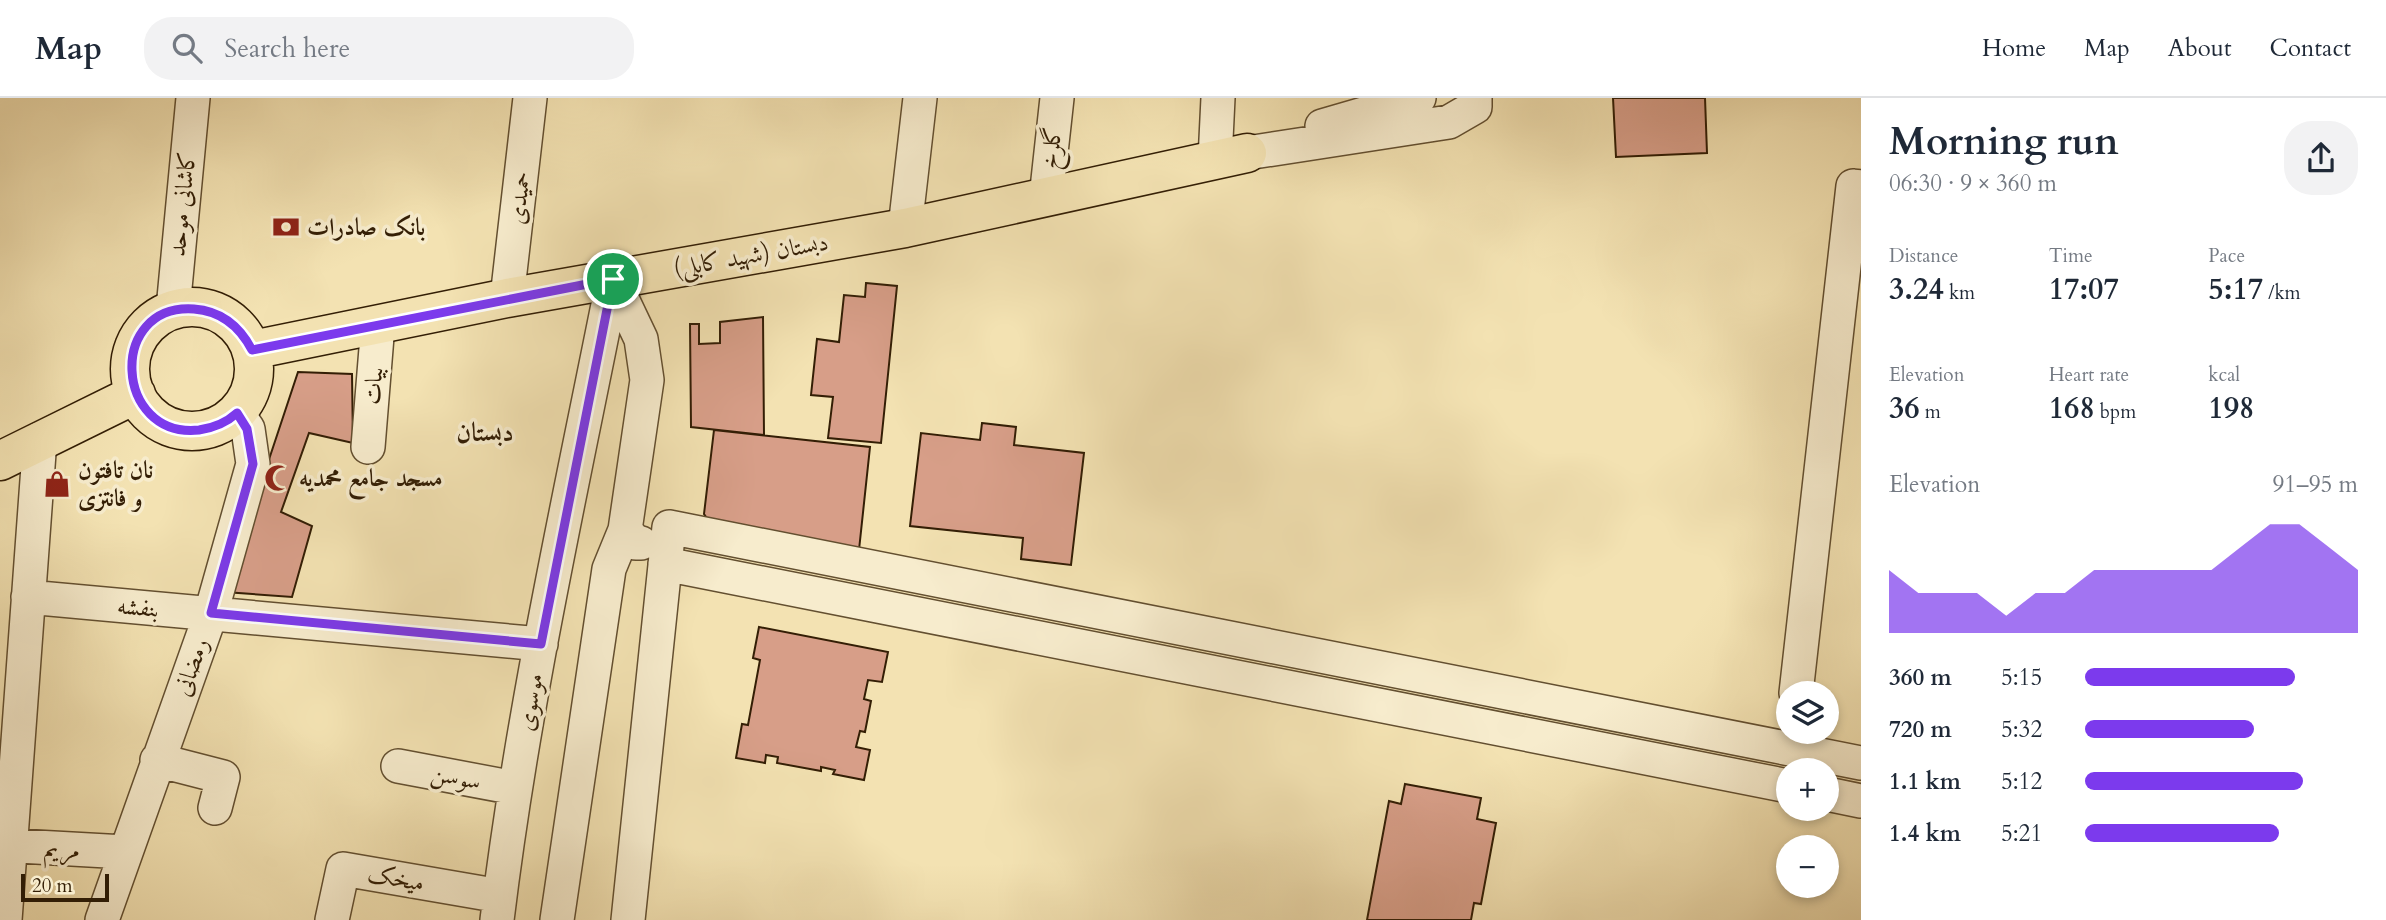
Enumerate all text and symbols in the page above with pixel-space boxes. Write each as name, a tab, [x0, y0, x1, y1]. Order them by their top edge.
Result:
search box	[144, 17, 634, 80]
text: Map	[35, 26, 102, 71]
icon: search	[168, 29, 206, 67]
text: Search here	[224, 31, 350, 66]
text: Home	[1982, 32, 2046, 65]
text: Map	[2084, 32, 2130, 65]
text: About	[2168, 32, 2232, 65]
text: Contact	[2270, 32, 2351, 65]
text: Morning run	[1889, 116, 2119, 168]
button: share	[2284, 121, 2358, 195]
street label: گلرخ	[1033, 125, 1074, 171]
street label: کاشانی موحد	[161, 150, 204, 258]
text: 06:30 · 9 × 360 m	[1889, 168, 2057, 199]
street label: حمیدی	[500, 170, 539, 226]
place label: بانک صادرات	[307, 211, 425, 244]
bank icon: بانک صادرات	[271, 212, 301, 242]
street label: دبستان (شهید کابلی)	[671, 226, 831, 285]
text: Distance	[1889, 243, 1958, 269]
text: Time	[2049, 243, 2093, 269]
text: Pace	[2208, 243, 2245, 269]
pin	[583, 249, 643, 309]
icon: arrive	[594, 260, 632, 298]
text: 3.24	[1889, 269, 1944, 310]
text: 17:07	[2049, 269, 2119, 310]
text: 5:17	[2208, 269, 2263, 310]
text: km	[1944, 280, 1975, 306]
text: /km	[2263, 280, 2301, 306]
text: Elevation	[1889, 362, 1964, 388]
text: Heart rate	[2049, 362, 2129, 388]
text: kcal	[2208, 362, 2240, 388]
street label: بیات	[356, 366, 391, 406]
text: 36	[1889, 388, 1920, 429]
text: 168	[2049, 388, 2095, 429]
text: 198	[2208, 388, 2254, 429]
text: m	[1920, 399, 1941, 425]
text: bpm	[2095, 399, 2136, 425]
district label: دبستان	[456, 415, 514, 450]
place label: نان تافتون و فانتزی	[78, 454, 153, 515]
place label: مسجد جامع محمدیه	[299, 462, 443, 500]
mosque icon: مسجد جامع محمدیه	[263, 463, 293, 493]
shop icon: نان تافتون و فانتزی	[42, 469, 72, 499]
text: Elevation	[1889, 469, 1980, 500]
text: 91–95 m	[2273, 469, 2358, 500]
street label: بنفشه	[116, 589, 160, 626]
street label: رمضانی	[166, 634, 217, 701]
text: 360 m	[1889, 662, 1952, 693]
text: 5:15	[2001, 662, 2042, 693]
street label: موسوی	[509, 671, 552, 733]
map controls	[1776, 681, 1839, 898]
button: layers	[1776, 681, 1839, 744]
text: 720 m	[1889, 714, 1952, 745]
text: 5:32	[2001, 714, 2042, 745]
street label: سوسن	[428, 756, 484, 798]
button: +	[1776, 758, 1839, 821]
text: 1.1 km	[1889, 766, 1961, 797]
text: 5:12	[2001, 766, 2042, 797]
text: 1.4 km	[1889, 818, 1961, 849]
text: 5:21	[2001, 818, 2042, 849]
street label: مریم	[43, 832, 81, 871]
button: −	[1776, 835, 1839, 898]
street label: میخک	[365, 857, 427, 900]
scale bar	[21, 871, 108, 903]
text: 20 m	[32, 873, 73, 899]

